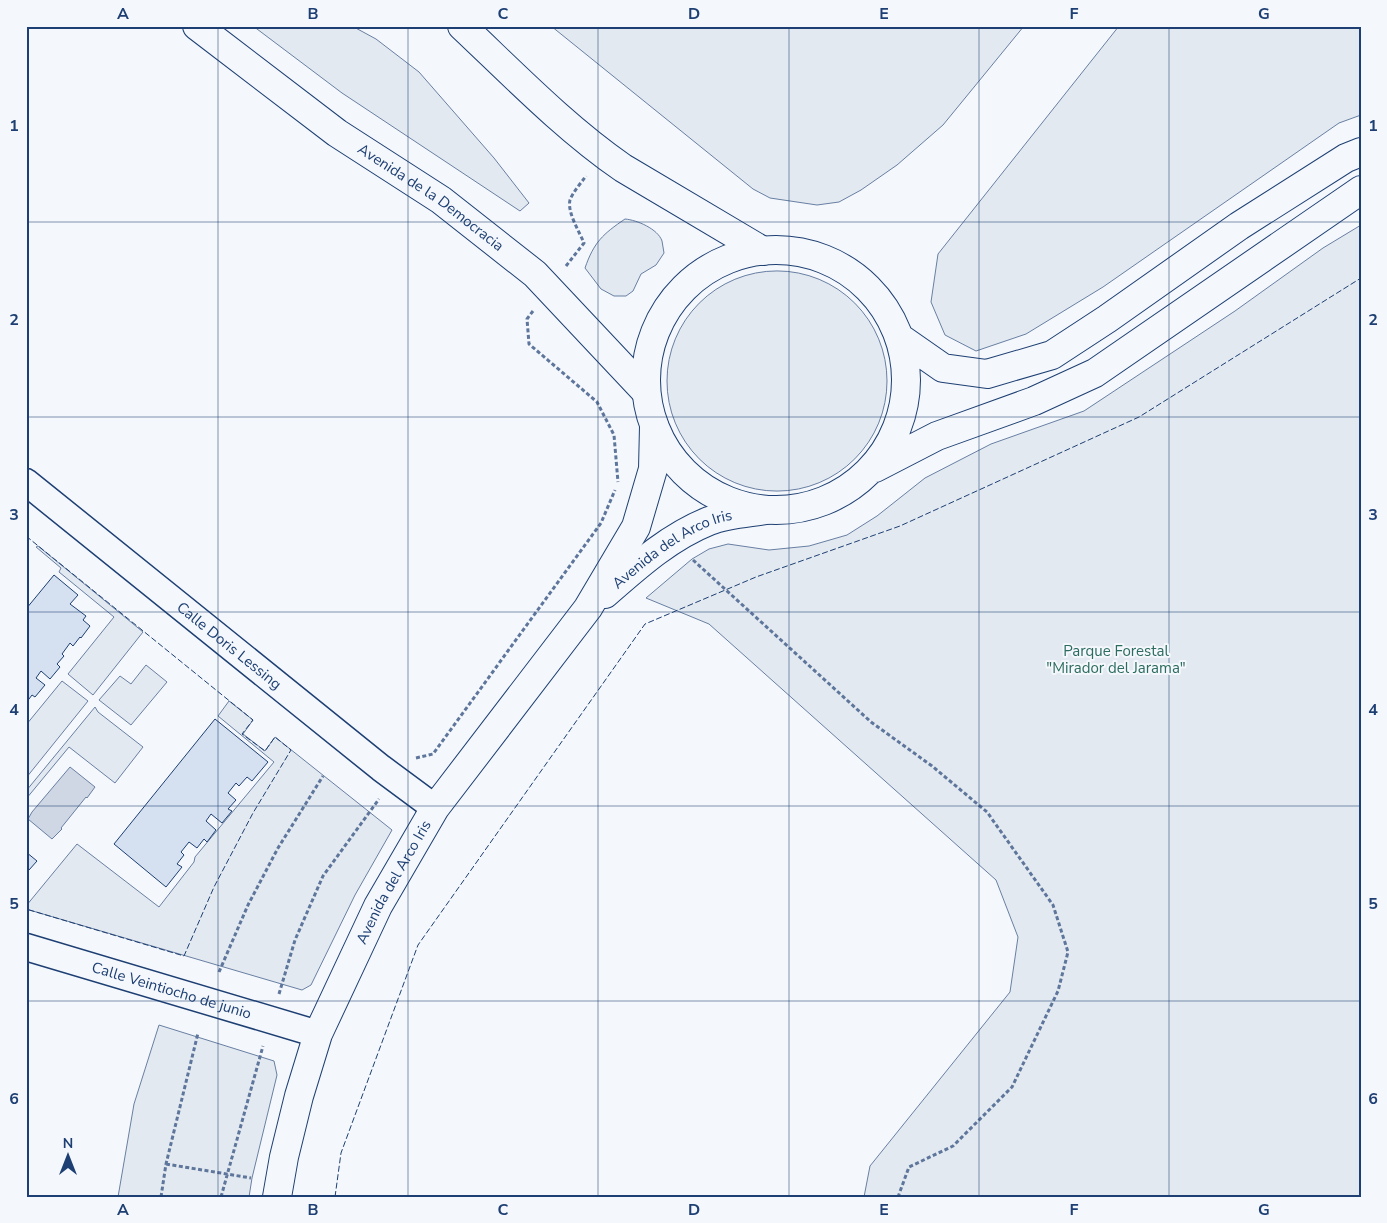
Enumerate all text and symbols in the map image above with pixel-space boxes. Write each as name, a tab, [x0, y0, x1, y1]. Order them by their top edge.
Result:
text: A	[117, 3, 129, 25]
text: B	[307, 3, 319, 25]
text: C	[498, 3, 509, 25]
text: D	[688, 3, 700, 25]
text: E	[879, 3, 889, 25]
text: F	[1070, 3, 1079, 25]
text: G	[1258, 3, 1270, 25]
text: 1	[9, 115, 19, 137]
text: 1	[1368, 115, 1378, 137]
street label: Avenida de la Democracia	[354, 139, 508, 256]
text: 2	[9, 309, 19, 331]
text: 2	[1368, 309, 1378, 331]
text: 3	[9, 504, 19, 526]
text: 3	[1368, 504, 1378, 526]
street label: Avenida del Arco Iris	[608, 505, 734, 593]
street label: Calle Doris Lessing	[173, 597, 286, 694]
park label: Parque Forestal "Mirador del Jarama"	[1046, 641, 1186, 678]
text: 4	[9, 699, 19, 721]
text: 4	[1368, 699, 1378, 721]
street label: Avenida del Arco Iris	[352, 816, 436, 947]
text: 5	[9, 893, 19, 915]
text: 5	[1368, 893, 1378, 915]
street label: Calle Veintiocho de junio	[89, 957, 254, 1024]
text: 6	[9, 1088, 19, 1110]
text: 6	[1368, 1088, 1378, 1110]
north arrow	[42, 1130, 92, 1180]
text: N	[63, 1134, 73, 1153]
text: A	[117, 1199, 129, 1221]
text: B	[307, 1199, 319, 1221]
text: C	[498, 1199, 509, 1221]
text: D	[688, 1199, 700, 1221]
text: E	[879, 1199, 889, 1221]
text: F	[1070, 1199, 1079, 1221]
text: G	[1258, 1199, 1270, 1221]

